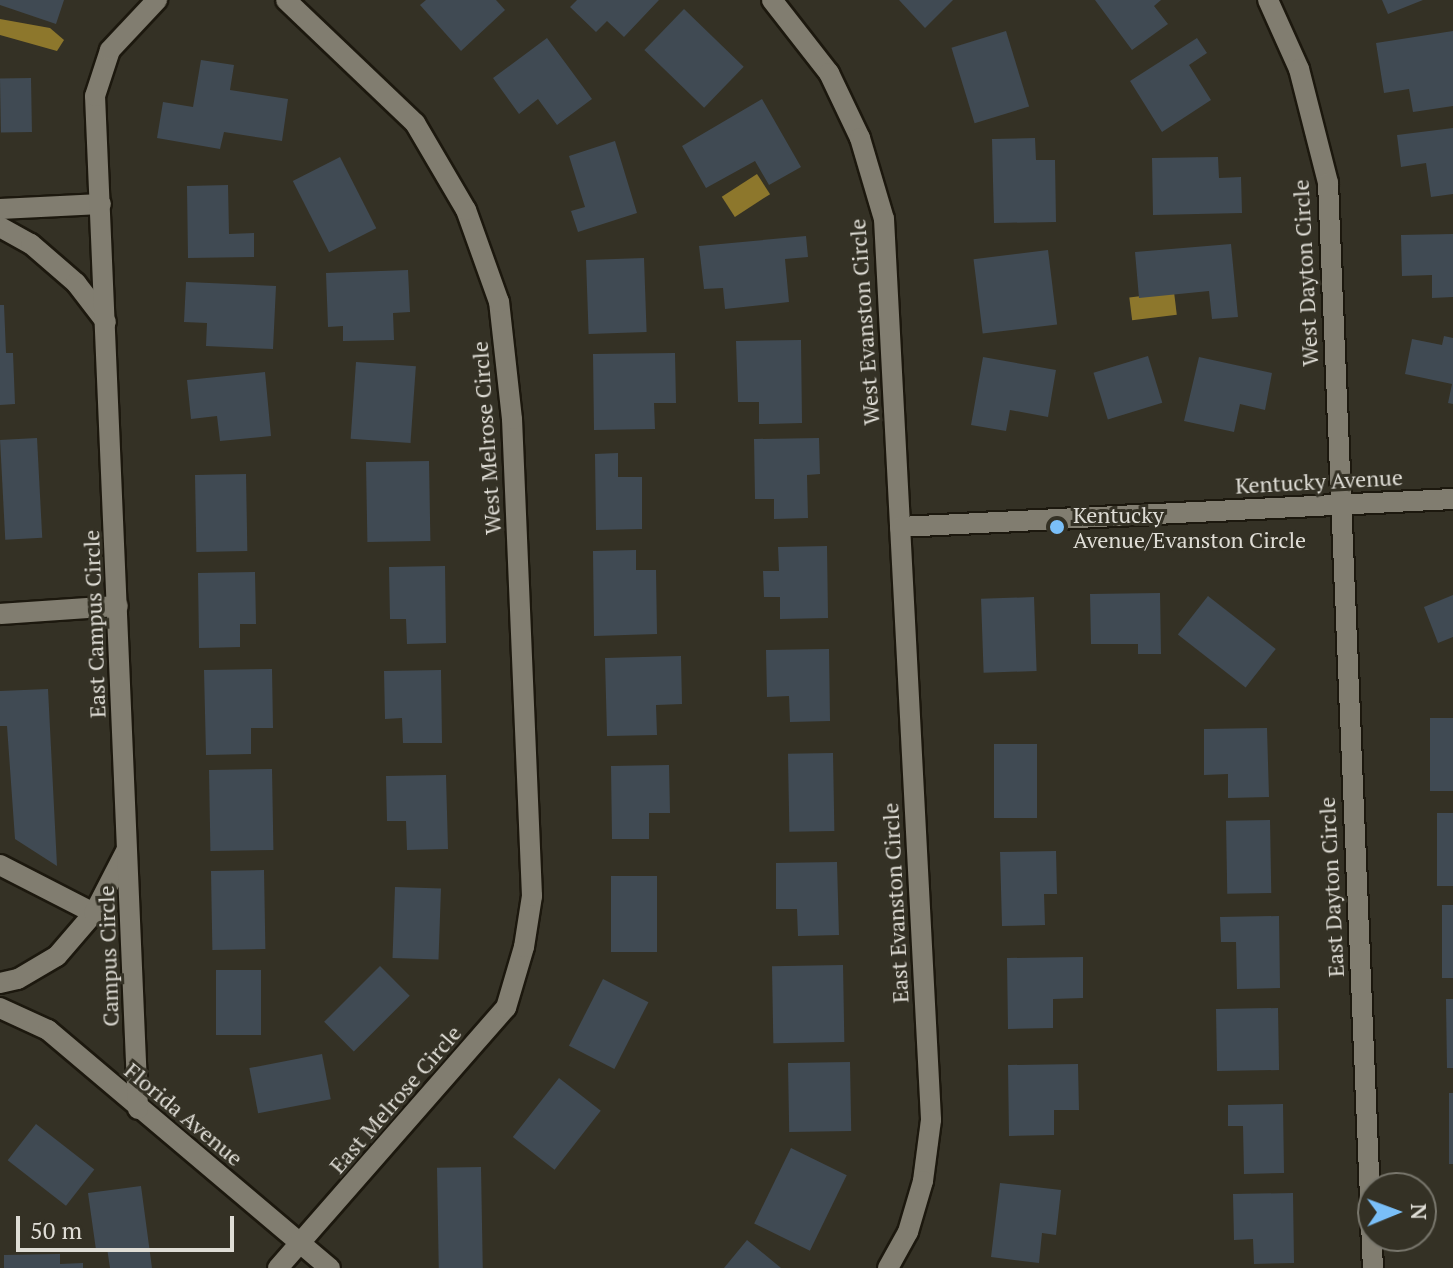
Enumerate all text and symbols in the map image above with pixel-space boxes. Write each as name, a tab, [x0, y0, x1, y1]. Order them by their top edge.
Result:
street label: West Dayton Circle	[1287, 179, 1323, 367]
street label: West Evanston Circle	[844, 218, 884, 426]
street label: West Melrose Circle	[466, 340, 506, 536]
street label: Kentucky Avenue	[1234, 463, 1404, 499]
place label: Kentucky Avenue/Evanston Circle	[1073, 501, 1306, 552]
marker: Kentucky Avenue/Evanston Circle	[1048, 518, 1066, 536]
street label: East Campus Circle	[78, 529, 110, 719]
street label: East Dayton Circle	[1313, 796, 1349, 978]
street label: East Evanston Circle	[877, 802, 913, 1004]
street label: Campus Circle	[92, 885, 124, 1027]
street label: East Melrose Circle	[324, 1020, 466, 1178]
street label: Florida Avenue	[119, 1057, 249, 1171]
north arrow	[1357, 1172, 1437, 1252]
scale bar	[20, 1200, 238, 1250]
text: N	[1405, 1203, 1434, 1220]
text: 50 m	[30, 1214, 82, 1246]

